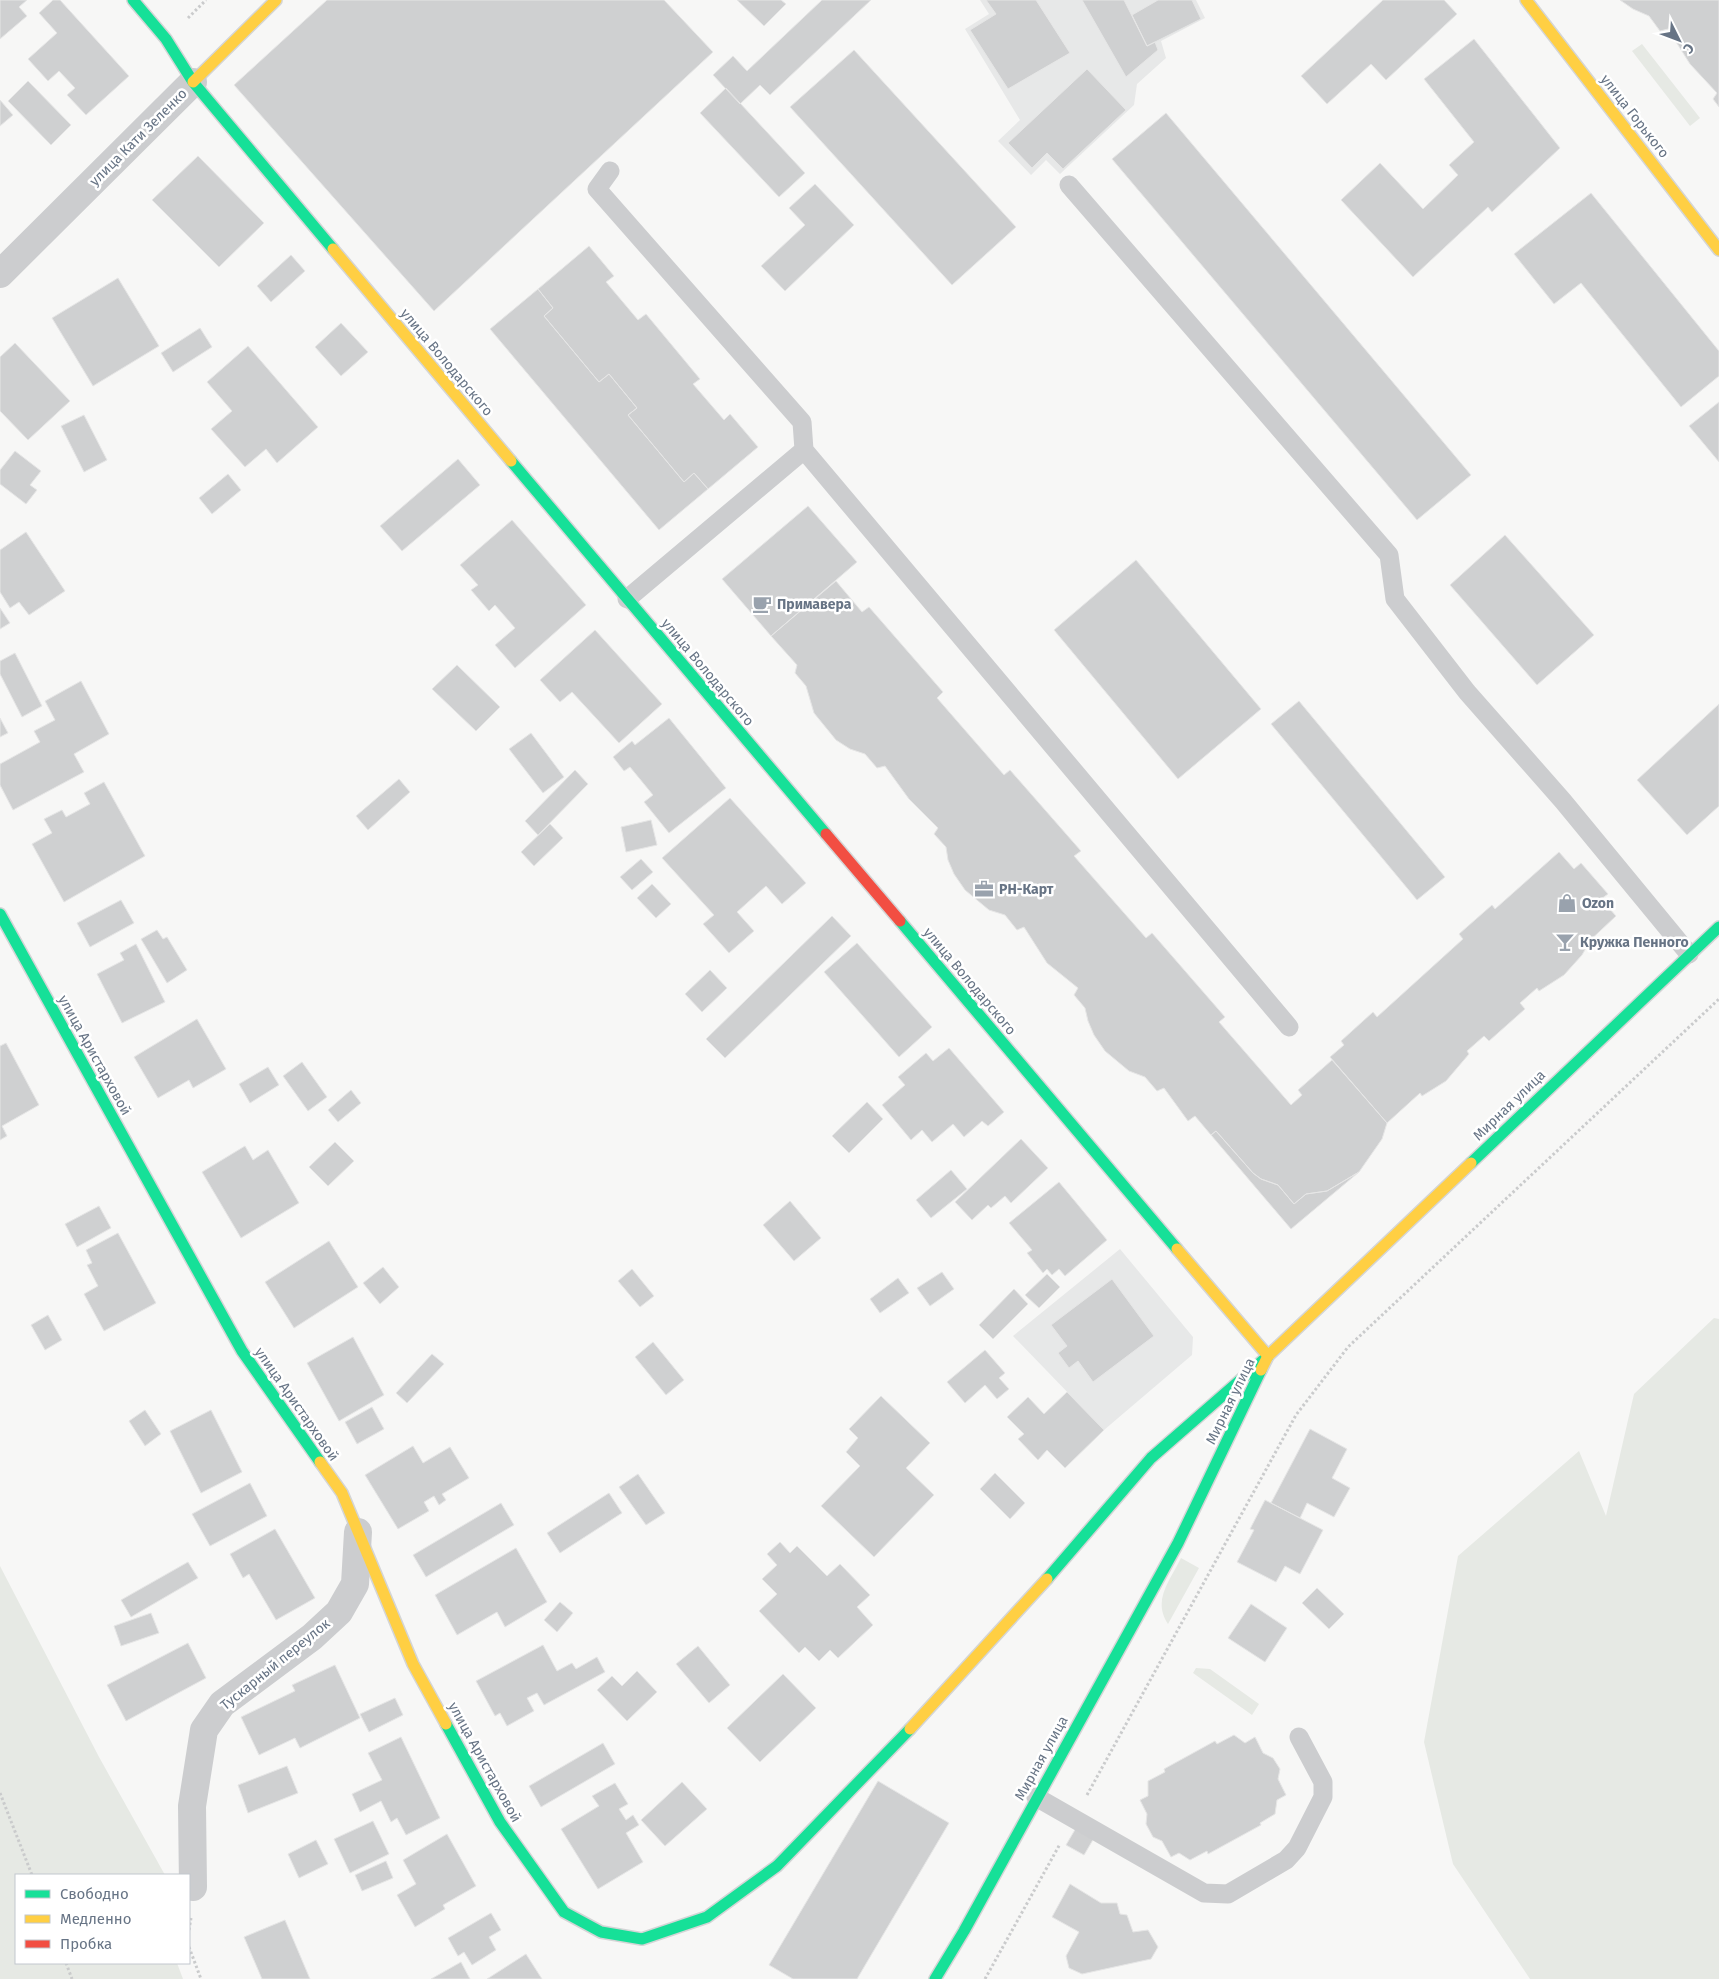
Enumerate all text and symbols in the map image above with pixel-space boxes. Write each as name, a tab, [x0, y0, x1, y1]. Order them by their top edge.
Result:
north arrow	[1654, 15, 1704, 65]
text: С	[1679, 40, 1697, 57]
street label: улица Горького	[1597, 71, 1672, 161]
street label: улица Кати Зеленко	[86, 85, 191, 190]
street label: улица Володарского	[397, 305, 497, 419]
cafe icon: Примавера	[751, 593, 773, 615]
place label: Примавера	[777, 596, 852, 613]
street label: улица Володарского	[658, 615, 758, 729]
office icon: РН-Карт	[973, 878, 995, 900]
place label: РН-Карт	[999, 881, 1054, 898]
shop icon: Ozon	[1556, 892, 1578, 914]
place label: Ozon	[1582, 895, 1614, 912]
street label: улица Володарского	[920, 924, 1020, 1038]
bar icon: Кружка Пенного	[1554, 931, 1576, 953]
place label: Кружка Пенного	[1580, 934, 1689, 951]
street label: улица Аристарховой	[54, 992, 135, 1118]
street label: Мирная улица	[1470, 1067, 1549, 1144]
street label: улица Аристарховой	[251, 1344, 342, 1464]
street label: Мирная улица	[1202, 1355, 1259, 1447]
street label: Тускарный переулок	[217, 1615, 334, 1714]
street label: улица Аристарховой	[444, 1699, 525, 1825]
street label: Мирная улица	[1011, 1713, 1072, 1803]
legend	[15, 1874, 190, 1964]
text: Свободно	[60, 1885, 129, 1903]
text: Медленно	[60, 1910, 132, 1928]
text: Пробка	[60, 1935, 112, 1953]

